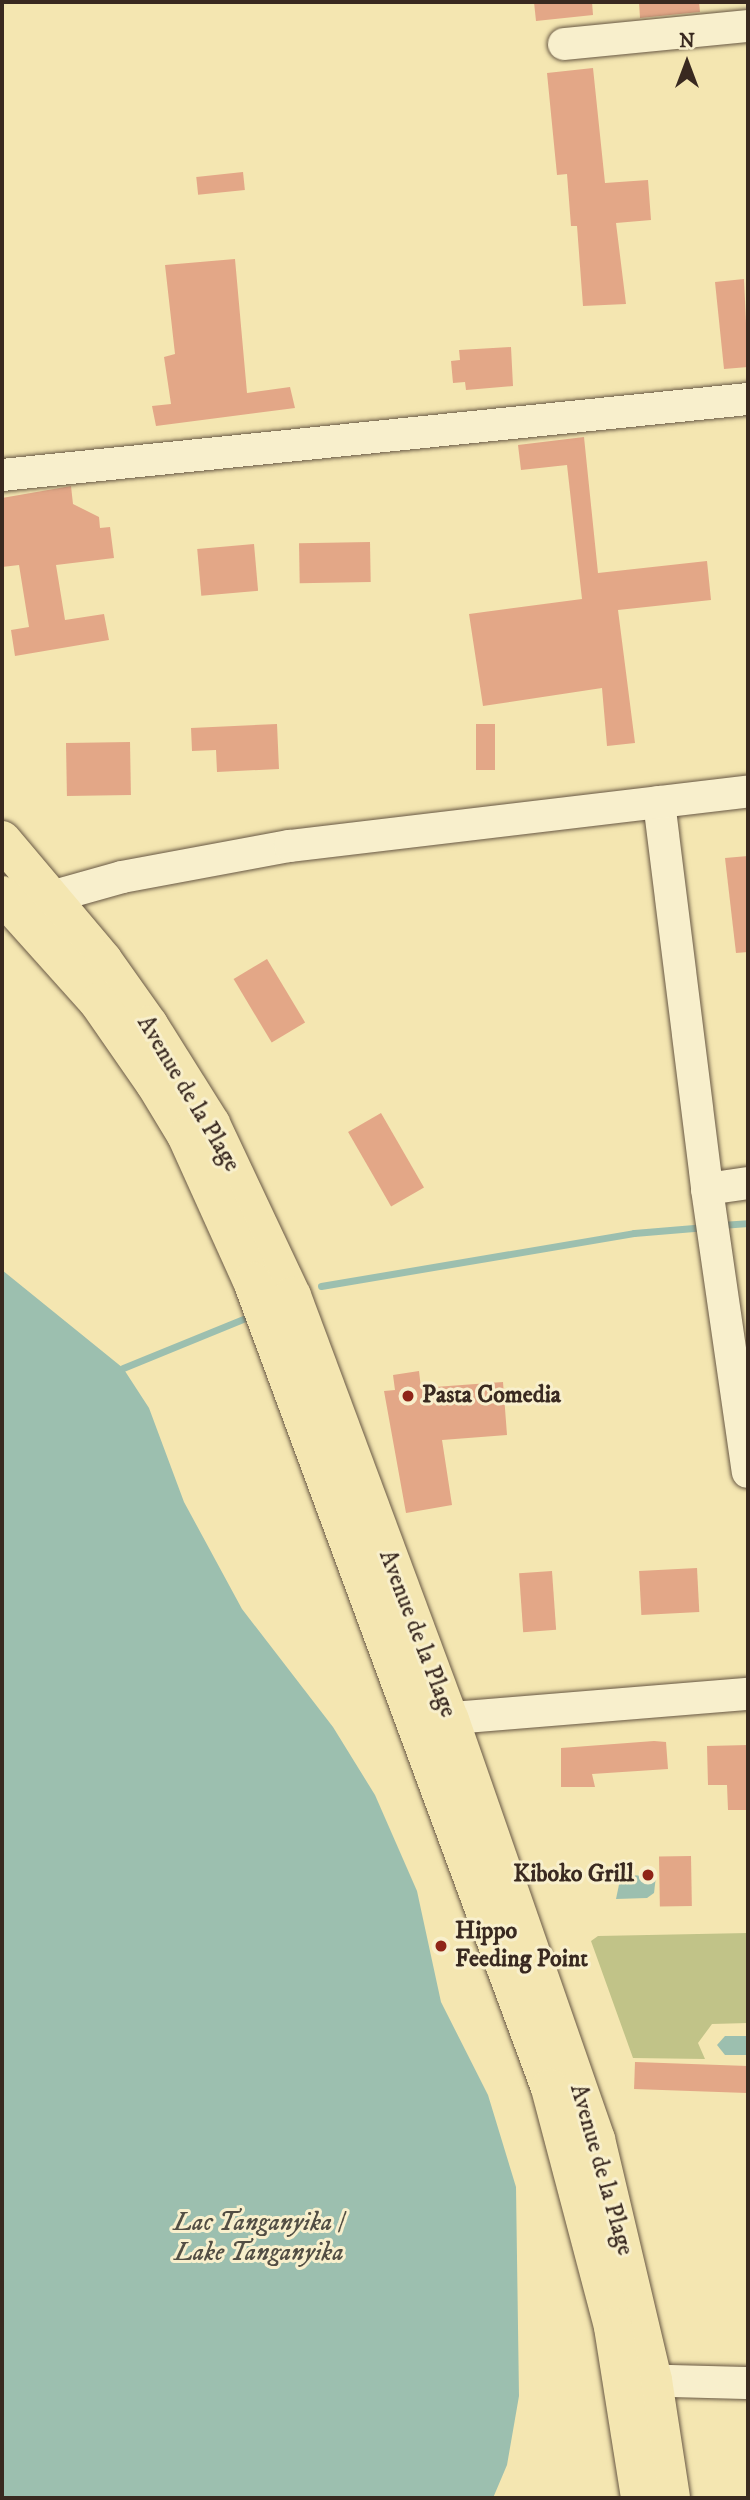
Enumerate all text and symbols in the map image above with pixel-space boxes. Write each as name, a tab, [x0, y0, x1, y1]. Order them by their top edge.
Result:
north arrow	[652, 28, 722, 98]
text: N	[679, 30, 695, 53]
street label: Avenue de la Plage	[130, 1011, 246, 1177]
place label: Pasta Comedia	[422, 1382, 561, 1410]
marker: Pasta Comedia	[400, 1388, 416, 1404]
street label: Avenue de la Plage	[372, 1546, 462, 1722]
place label: Kiboko Grill	[513, 1861, 634, 1889]
marker: Kiboko Grill	[640, 1867, 656, 1883]
place label: Hippo Feeding Point	[455, 1918, 588, 1974]
marker: Hippo Feeding Point	[433, 1938, 449, 1954]
street label: Avenue de la Plage	[563, 2081, 639, 2259]
water label: Lac Tanganyika / Lake Tanganyika	[173, 2207, 345, 2268]

